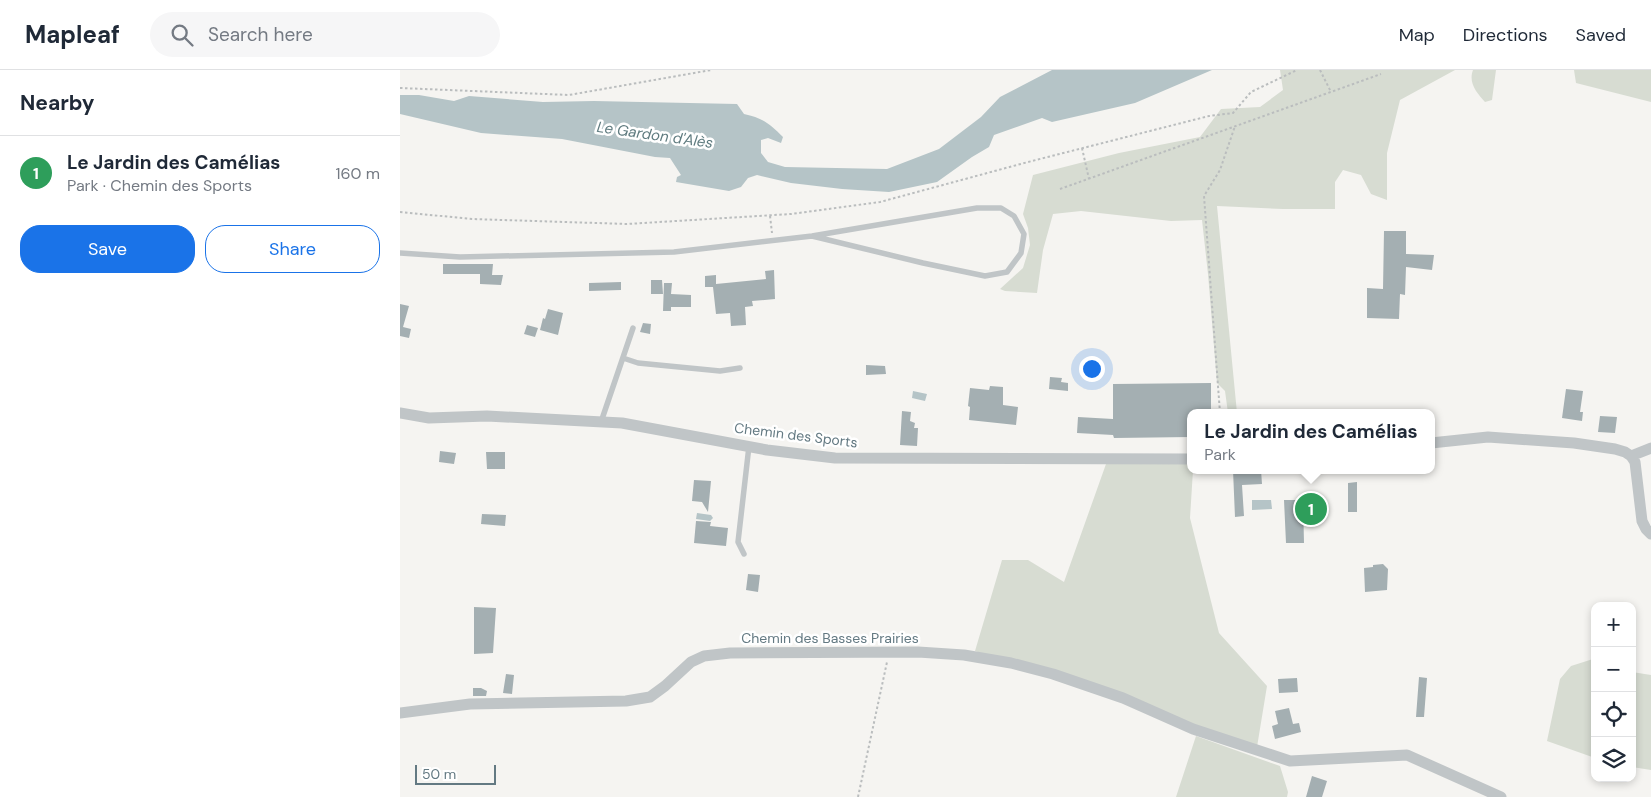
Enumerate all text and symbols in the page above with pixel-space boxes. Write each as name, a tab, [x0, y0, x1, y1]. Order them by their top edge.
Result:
search box	[150, 12, 500, 57]
text: Mapleaf	[25, 19, 120, 50]
icon: search	[168, 21, 196, 49]
text: Search here	[208, 22, 313, 47]
text: Map	[1399, 23, 1435, 47]
text: Directions	[1463, 23, 1548, 47]
text: Saved	[1576, 23, 1626, 47]
text: Nearby	[20, 89, 94, 117]
water label: Le Gardon d'Alès	[596, 117, 714, 153]
text: Le Jardin des Camélias	[67, 150, 280, 175]
text: 1	[33, 163, 39, 184]
text: 160 m	[336, 163, 380, 184]
text: Park · Chemin des Sports	[67, 175, 252, 196]
button: Save	[20, 225, 195, 273]
button: Share	[205, 225, 380, 273]
your location	[1079, 356, 1105, 382]
popup	[1187, 409, 1435, 474]
street label: Chemin des Sports	[733, 419, 859, 451]
text: Le Jardin des Camélias	[1204, 419, 1418, 444]
text: Park	[1204, 444, 1236, 465]
pin: 1	[1295, 490, 1327, 528]
map controls	[1591, 602, 1636, 782]
button: +	[1591, 602, 1636, 647]
street label: Chemin des Basses Prairies	[741, 629, 919, 647]
button: −	[1591, 647, 1636, 692]
button: locate	[1591, 692, 1636, 737]
button: layers	[1591, 737, 1636, 782]
scale bar	[415, 762, 496, 785]
text: 50 m	[422, 765, 456, 783]

